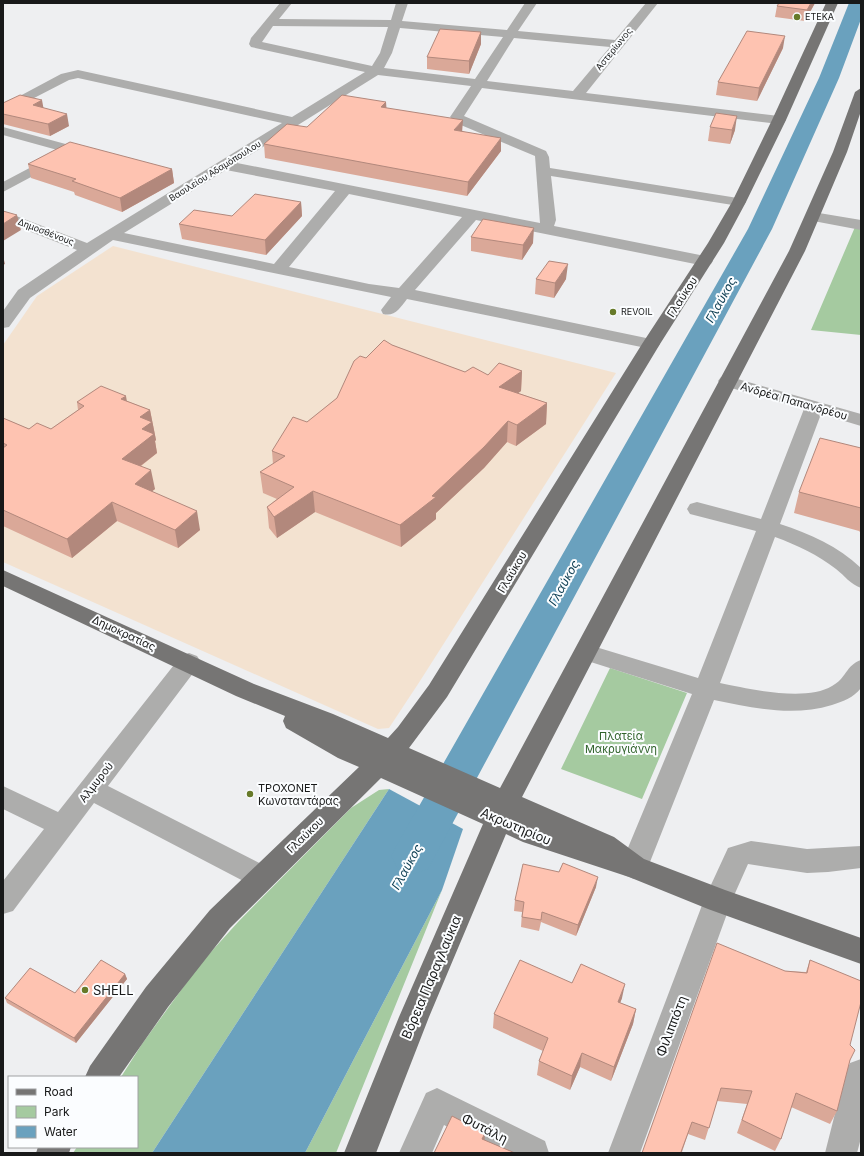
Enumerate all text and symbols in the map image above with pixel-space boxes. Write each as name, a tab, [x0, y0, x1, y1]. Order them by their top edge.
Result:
place label: ΕΤΕΚΑ	[805, 11, 834, 22]
marker: ΕΤΕΚΑ	[792, 12, 802, 22]
street label: Αστερίωνος	[593, 25, 634, 72]
street label: Βασιλείου Αδαμόπουλου	[167, 138, 263, 203]
street label: Δημοσθένους	[17, 216, 76, 247]
street label: Γλαύκου	[664, 274, 700, 320]
water label: Γλαύκος	[702, 274, 739, 325]
place label: REVOIL	[621, 306, 653, 317]
marker: REVOIL	[608, 307, 618, 317]
street label: Ανδρέα Παπανδρέου	[739, 379, 849, 423]
street label: Γλαύκου	[494, 549, 530, 595]
water label: Γλαύκος	[545, 557, 582, 608]
street label: Δημοκρατίας	[90, 612, 158, 654]
park label: Πλατεία Μακρυγιάννη	[585, 729, 657, 756]
street label: Αλμυρού	[76, 759, 116, 805]
place label: ΤΡΟΧΟΝΕΤ Κωνσταντάρας	[258, 781, 339, 808]
marker: ΤΡΟΧΟΝΕΤ Κωνσταντάρας	[245, 789, 255, 799]
street label: Ακρωτηρίου	[478, 804, 554, 848]
street label: Γλαύκου	[284, 814, 326, 856]
water label: Γλαύκος	[388, 841, 425, 892]
street label: Βόρεια Παραγλαύκια	[398, 913, 464, 1041]
place label: SHELL	[93, 982, 134, 998]
marker: SHELL	[80, 985, 90, 995]
street label: Φιλιππότη	[652, 993, 690, 1059]
legend	[8, 1076, 138, 1148]
text: Road	[44, 1084, 73, 1099]
text: Park	[44, 1104, 70, 1119]
street label: Φυτάλη	[459, 1110, 511, 1146]
text: Water	[44, 1124, 78, 1139]

